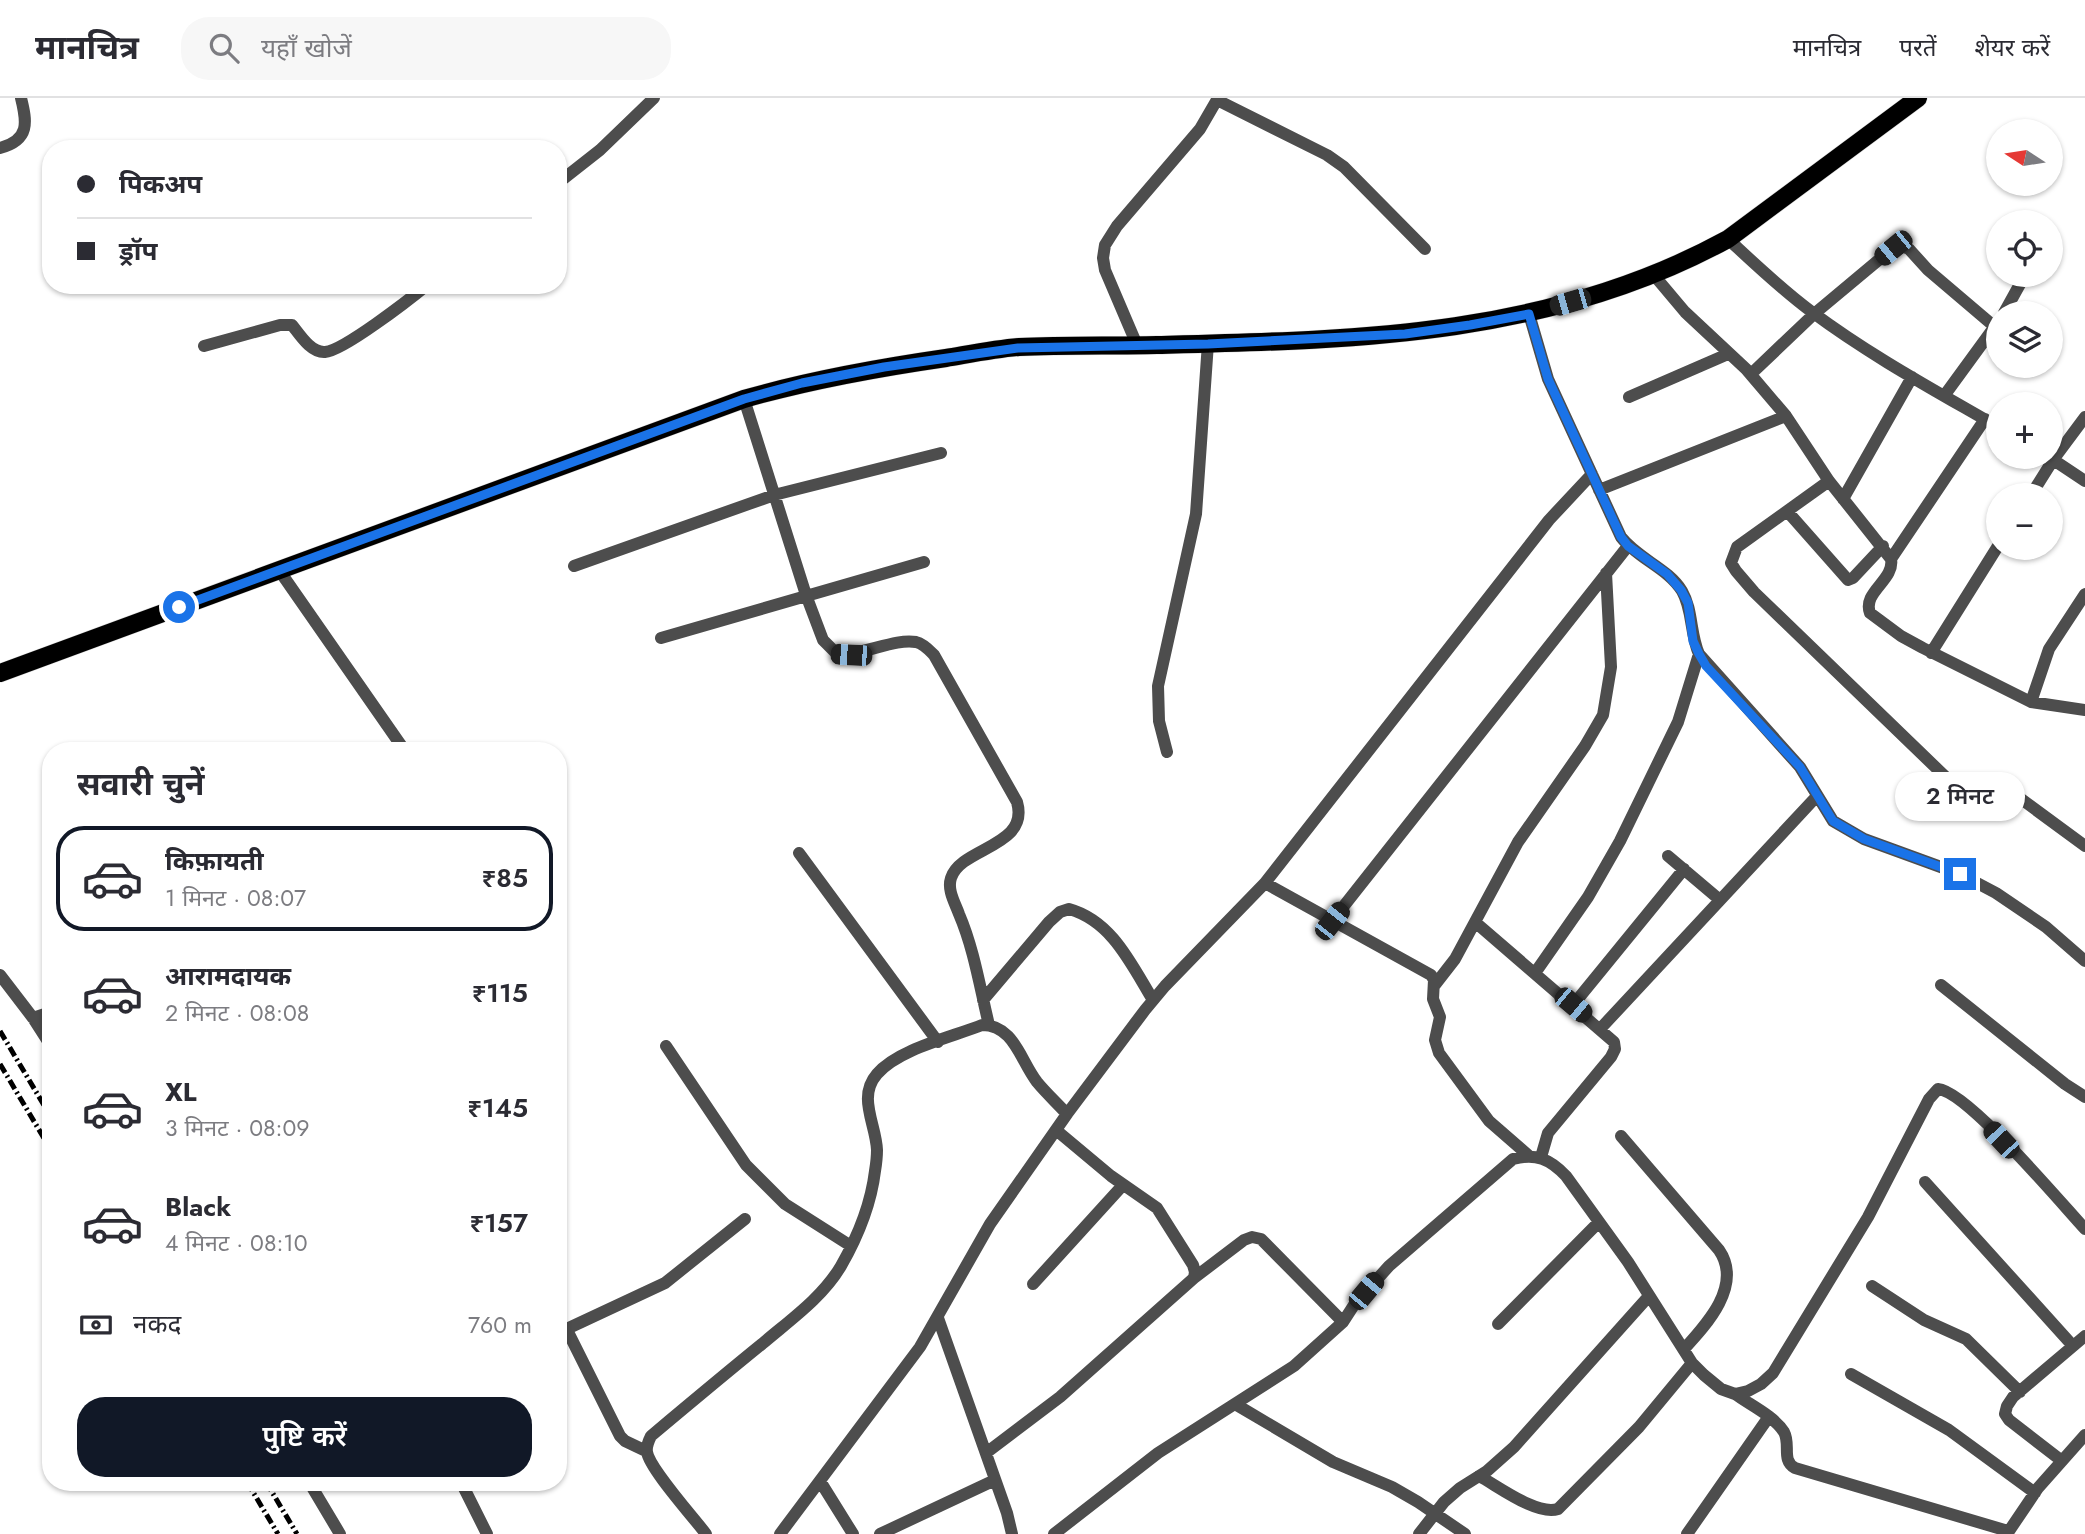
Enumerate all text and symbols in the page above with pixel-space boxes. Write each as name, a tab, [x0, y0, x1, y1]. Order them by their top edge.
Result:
search box	[181, 17, 671, 80]
text: मानचित्र	[35, 24, 139, 71]
icon: search	[205, 29, 243, 67]
text: यहाँ खोजें	[261, 29, 352, 67]
text: मानचित्र	[1793, 30, 1861, 65]
text: परतें	[1899, 30, 1936, 65]
text: शेयर करें	[1974, 30, 2050, 65]
north arrow	[1986, 119, 2063, 196]
map controls	[1986, 119, 2063, 560]
text: पिकअप	[119, 165, 202, 203]
button: locate	[1986, 210, 2063, 287]
car	[1871, 227, 1916, 269]
text: ड्रॉप	[119, 232, 157, 270]
car	[1547, 286, 1594, 318]
button: layers	[1986, 301, 2063, 378]
button: +	[1986, 392, 2063, 469]
button: −	[1986, 483, 2063, 560]
route start	[163, 591, 195, 623]
car	[830, 643, 873, 667]
text: सवारी चुनें	[77, 761, 204, 807]
callout: 2 मिनट	[1895, 772, 2025, 822]
text: 2 मिनट	[1926, 779, 1994, 813]
text: किफ़ायती	[165, 842, 264, 880]
icon: car	[81, 847, 144, 910]
route end	[1944, 858, 1976, 890]
text: ₹85	[482, 859, 528, 897]
text: 1 मिनट · 08:07	[165, 881, 306, 915]
car	[1311, 898, 1354, 944]
text: आरामदायक	[165, 957, 291, 995]
icon: car	[81, 962, 144, 1025]
text: ₹115	[472, 974, 528, 1012]
car	[1551, 983, 1596, 1027]
text: 2 मिनट · 08:08	[165, 996, 309, 1030]
text: XL	[165, 1073, 197, 1111]
icon: car	[81, 1077, 144, 1140]
text: ₹145	[467, 1089, 528, 1127]
text: 3 मिनट · 08:09	[165, 1111, 310, 1145]
car	[1979, 1117, 2024, 1163]
text: Black	[165, 1188, 231, 1226]
icon: car	[81, 1192, 144, 1255]
text: ₹157	[469, 1204, 528, 1242]
text: 4 मिनट · 08:10	[165, 1226, 308, 1260]
car	[1345, 1268, 1388, 1314]
text: नकद	[133, 1305, 181, 1343]
icon: cash	[77, 1306, 115, 1344]
text: 760 m	[468, 1308, 532, 1342]
button: पुष्टि करें	[77, 1397, 532, 1477]

